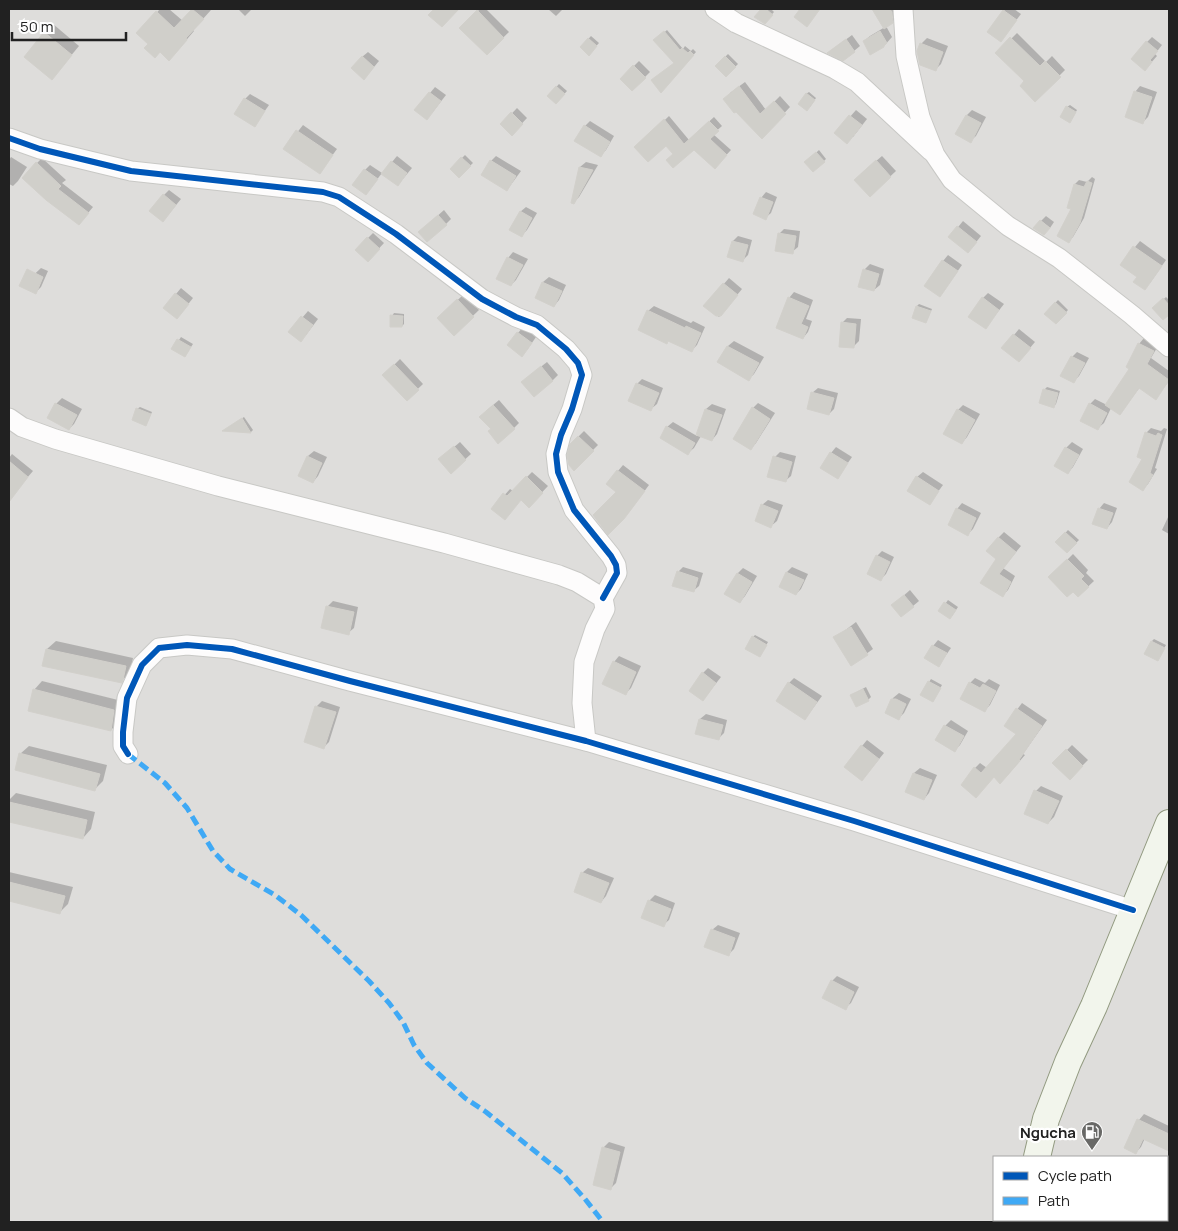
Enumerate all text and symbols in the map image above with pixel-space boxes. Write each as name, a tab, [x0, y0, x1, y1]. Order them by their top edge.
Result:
scale bar	[12, 10, 126, 42]
text: 50 m	[20, 16, 54, 37]
fuel station icon: Ngucha	[1080, 1120, 1104, 1151]
place label: Ngucha	[1020, 1122, 1076, 1143]
legend	[993, 1156, 1168, 1221]
text: Cycle path	[1038, 1165, 1112, 1186]
text: Path	[1038, 1190, 1070, 1211]

